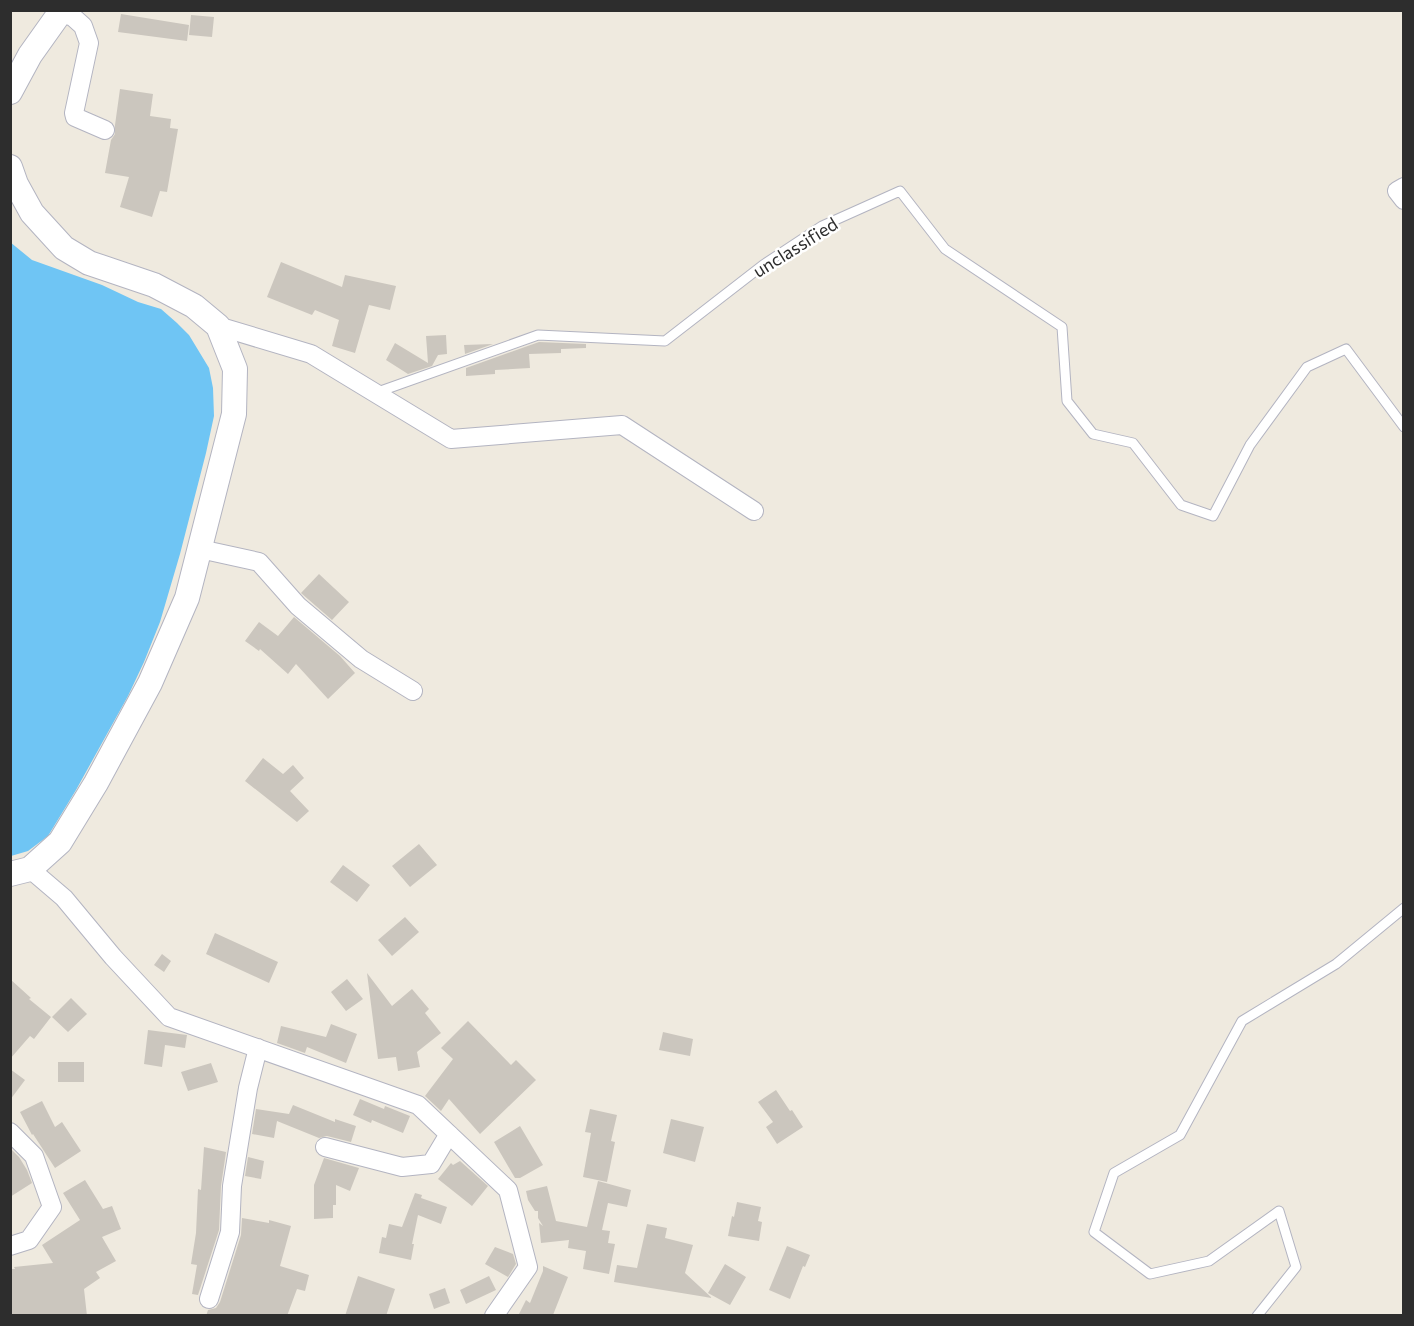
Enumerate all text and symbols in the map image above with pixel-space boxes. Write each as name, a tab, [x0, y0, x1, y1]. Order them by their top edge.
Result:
street label: unclassified	[749, 212, 841, 282]

